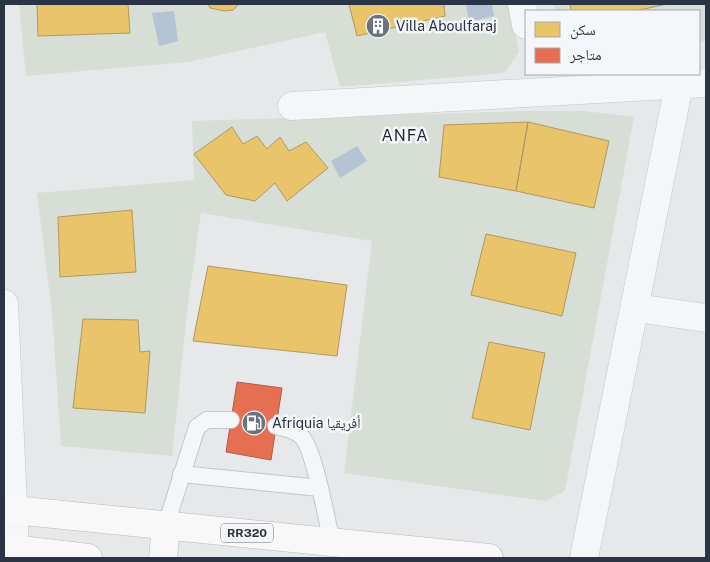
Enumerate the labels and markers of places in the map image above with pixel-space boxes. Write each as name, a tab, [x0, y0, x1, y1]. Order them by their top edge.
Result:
building icon: Villa Aboulfaraj	[365, 13, 391, 39]
place label: Villa Aboulfaraj	[396, 18, 497, 34]
fuel station icon: Afriquia أفريقيا	[241, 410, 267, 436]
place label: Afriquia أفريقيا	[272, 415, 361, 432]

